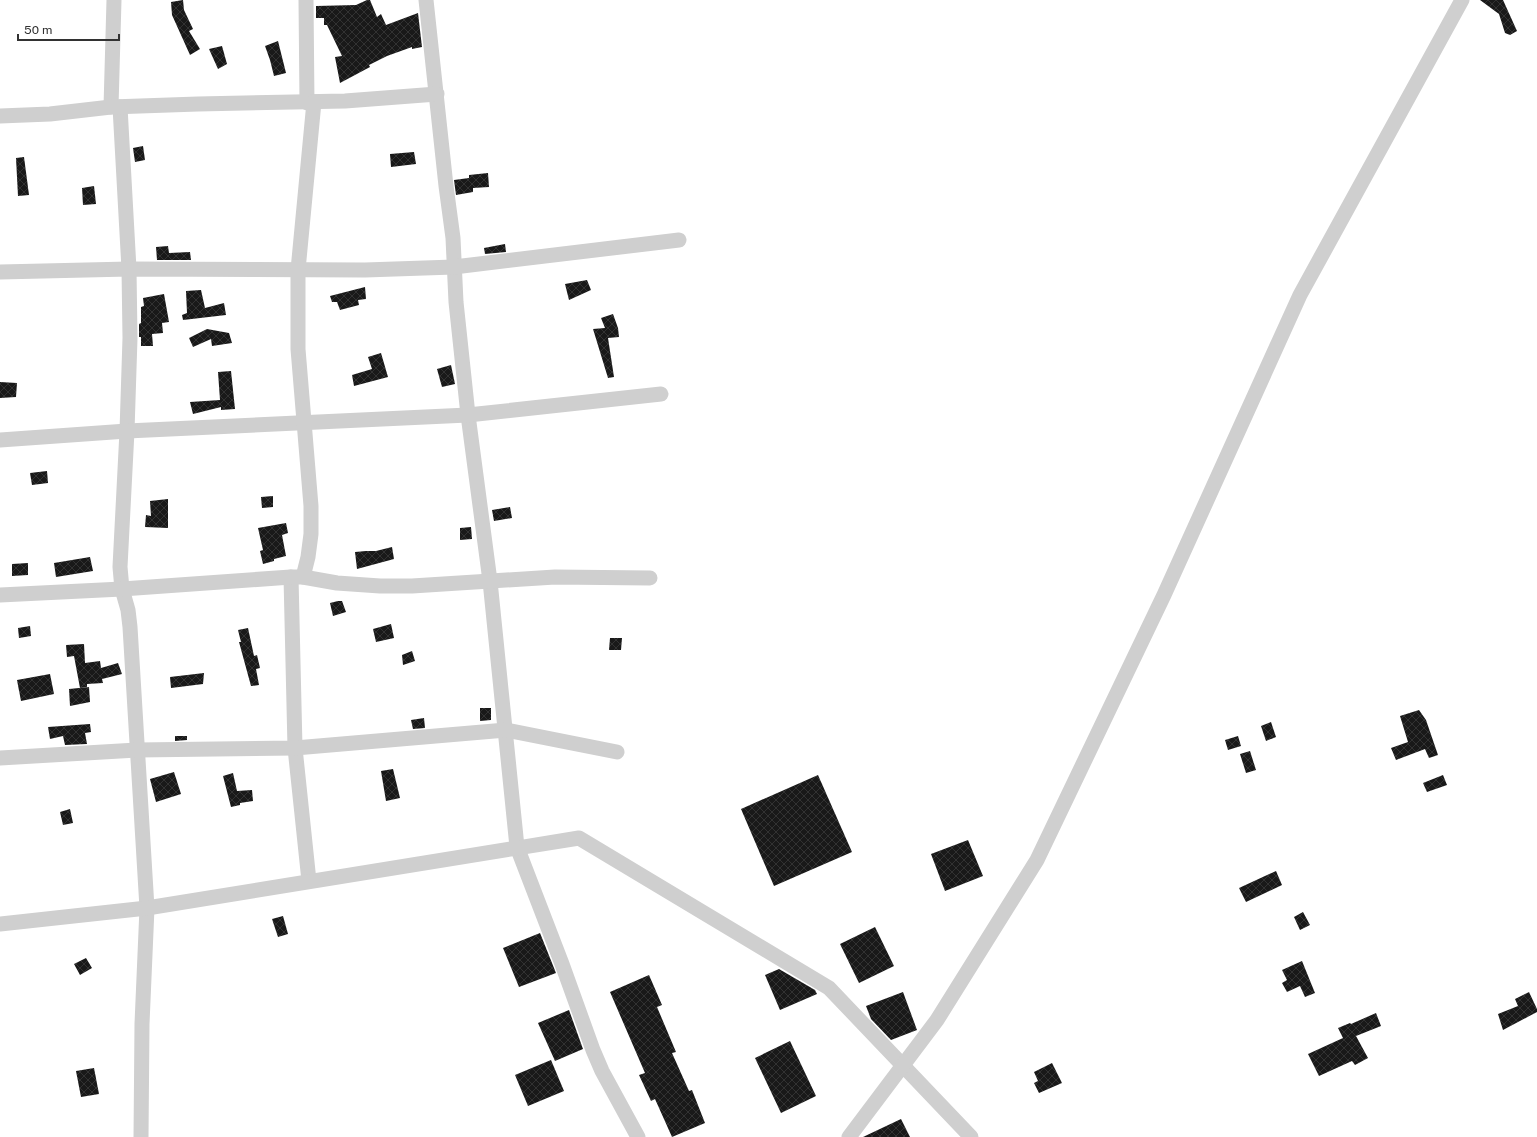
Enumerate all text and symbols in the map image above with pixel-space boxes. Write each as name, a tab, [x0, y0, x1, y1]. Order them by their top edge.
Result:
scale bar	[18, 16, 119, 42]
text: 50 m	[24, 23, 52, 37]

